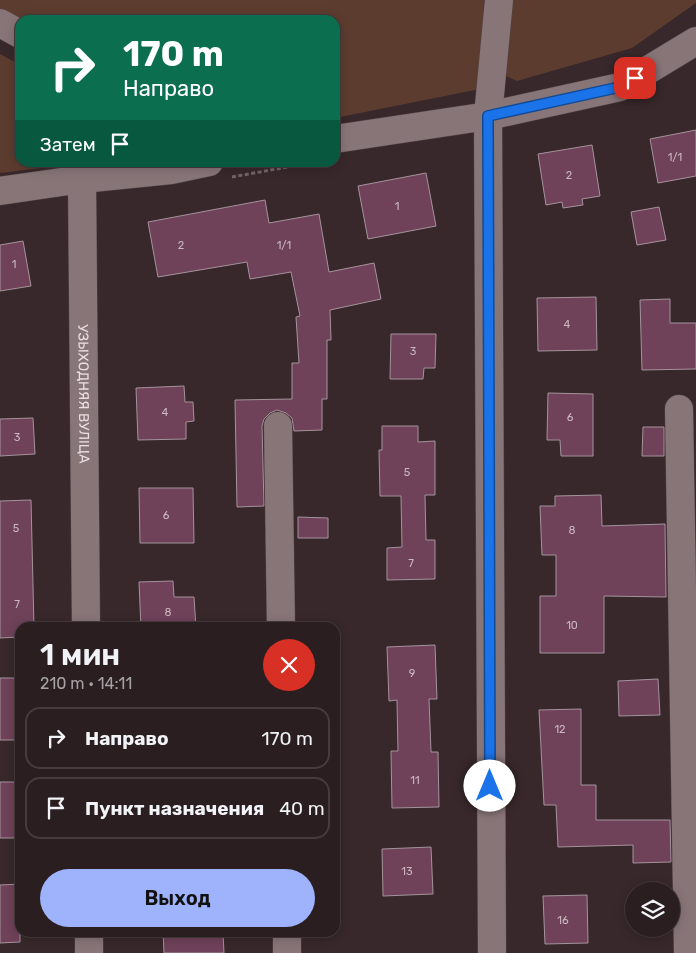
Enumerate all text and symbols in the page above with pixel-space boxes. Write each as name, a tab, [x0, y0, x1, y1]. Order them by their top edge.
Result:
text: 170 m	[123, 33, 224, 75]
icon: right	[40, 35, 105, 100]
pin	[614, 57, 656, 99]
icon: arrive	[621, 64, 649, 92]
text: Направо	[123, 75, 214, 102]
icon: arrive	[106, 130, 134, 158]
text: Затем	[40, 133, 96, 156]
house number: 1/1	[668, 151, 682, 164]
house number: 2	[566, 169, 572, 182]
house number: 1	[395, 200, 399, 213]
house number: 2	[178, 239, 184, 252]
house number: 1/1	[277, 239, 291, 252]
house number: 1	[12, 258, 16, 271]
house number: 4	[564, 318, 571, 331]
street label: УЗЫХОДНЯЯ ВУЛІЦА	[74, 324, 93, 464]
house number: 3	[410, 345, 417, 358]
house number: 4	[162, 406, 169, 419]
house number: 6	[567, 411, 574, 424]
house number: 3	[14, 431, 21, 444]
house number: 5	[404, 466, 411, 479]
house number: 6	[163, 509, 170, 522]
house number: 5	[13, 522, 20, 535]
house number: 8	[569, 524, 576, 537]
house number: 7	[408, 557, 414, 570]
house number: 7	[14, 598, 20, 611]
house number: 8	[165, 606, 172, 619]
house number: 10	[566, 619, 578, 632]
text: 1 мин	[40, 637, 120, 673]
button: close	[263, 639, 315, 691]
house number: 9	[409, 667, 415, 680]
text: 210 m · 14:11	[40, 674, 132, 693]
house number: 12	[554, 723, 566, 736]
icon: right	[42, 724, 70, 752]
text: Направо	[85, 727, 169, 750]
text: 170 m	[262, 727, 313, 750]
position arrow	[463, 759, 515, 811]
house number: 11	[410, 774, 420, 787]
icon: arrive	[42, 794, 70, 822]
text: Пункт назначения	[85, 797, 264, 820]
text: 40 m	[279, 797, 325, 820]
house number: 13	[401, 865, 413, 878]
button: Выход	[40, 869, 315, 927]
map controls	[625, 882, 680, 937]
button: layers	[625, 882, 680, 937]
house number: 16	[557, 914, 569, 927]

